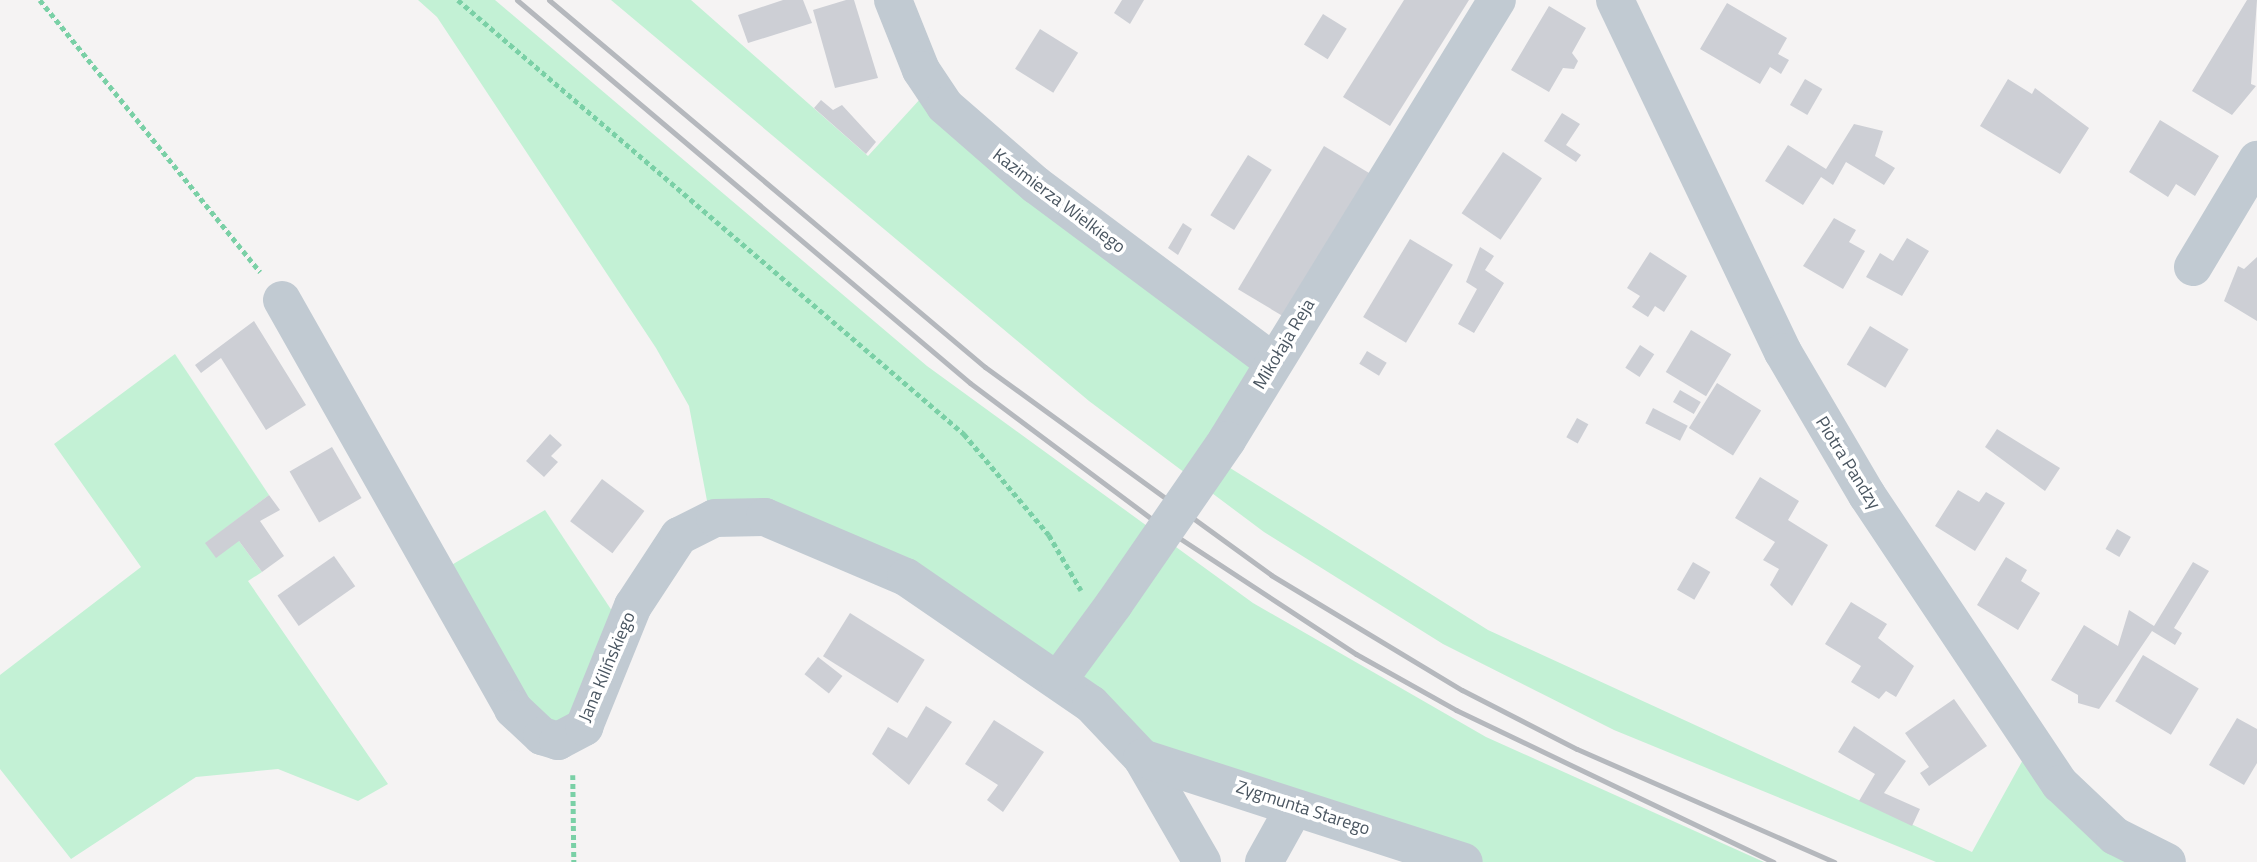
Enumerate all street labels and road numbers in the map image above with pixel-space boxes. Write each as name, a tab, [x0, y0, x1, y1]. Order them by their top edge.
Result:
street label: Kazimierza Wielkiego	[988, 144, 1130, 258]
street label: Mikołaja Reja	[1249, 295, 1319, 393]
street label: Piotra Pandzy	[1811, 413, 1885, 513]
street label: Jana Kilińskiego	[574, 609, 640, 725]
street label: Zygmunta Starego	[1233, 776, 1373, 840]

